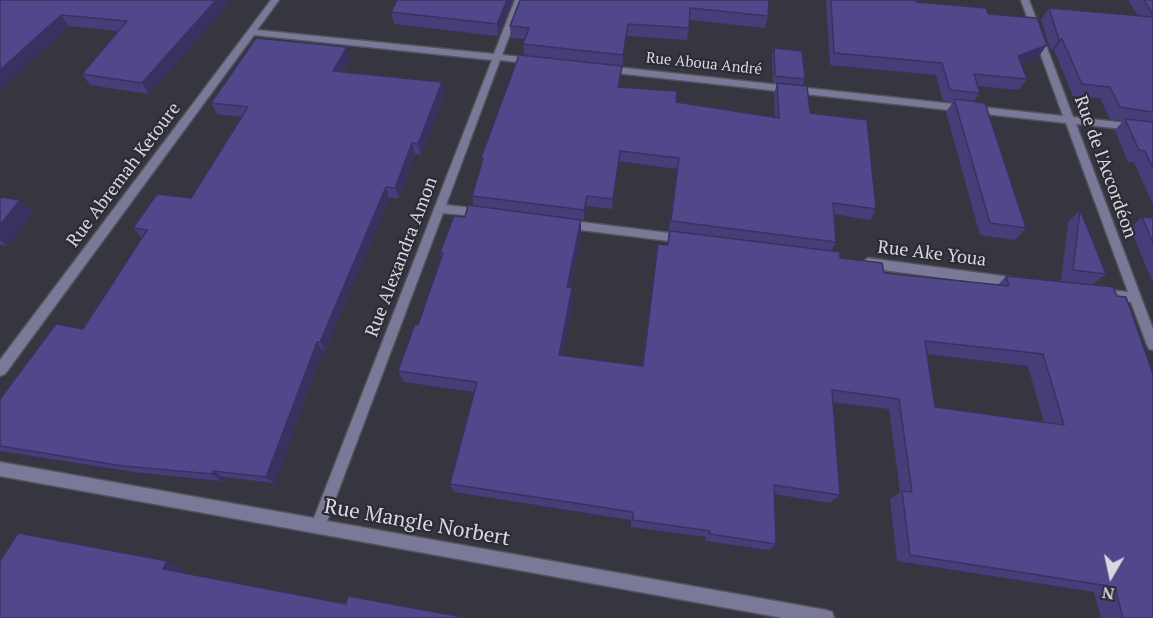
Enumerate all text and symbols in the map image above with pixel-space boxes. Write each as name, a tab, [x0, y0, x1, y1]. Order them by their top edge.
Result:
street label: Rue Aboua André	[645, 49, 763, 79]
street label: Rue de l'Accordéon	[1069, 93, 1141, 241]
street label: Rue Abremah Ketoure	[63, 98, 185, 252]
street label: Rue Alexandra Amon	[362, 174, 442, 340]
street label: Rue Ake Youa	[876, 237, 988, 271]
street label: Rue Mangle Norbert	[322, 494, 512, 552]
north arrow	[1081, 546, 1141, 606]
text: N	[1100, 582, 1116, 606]

